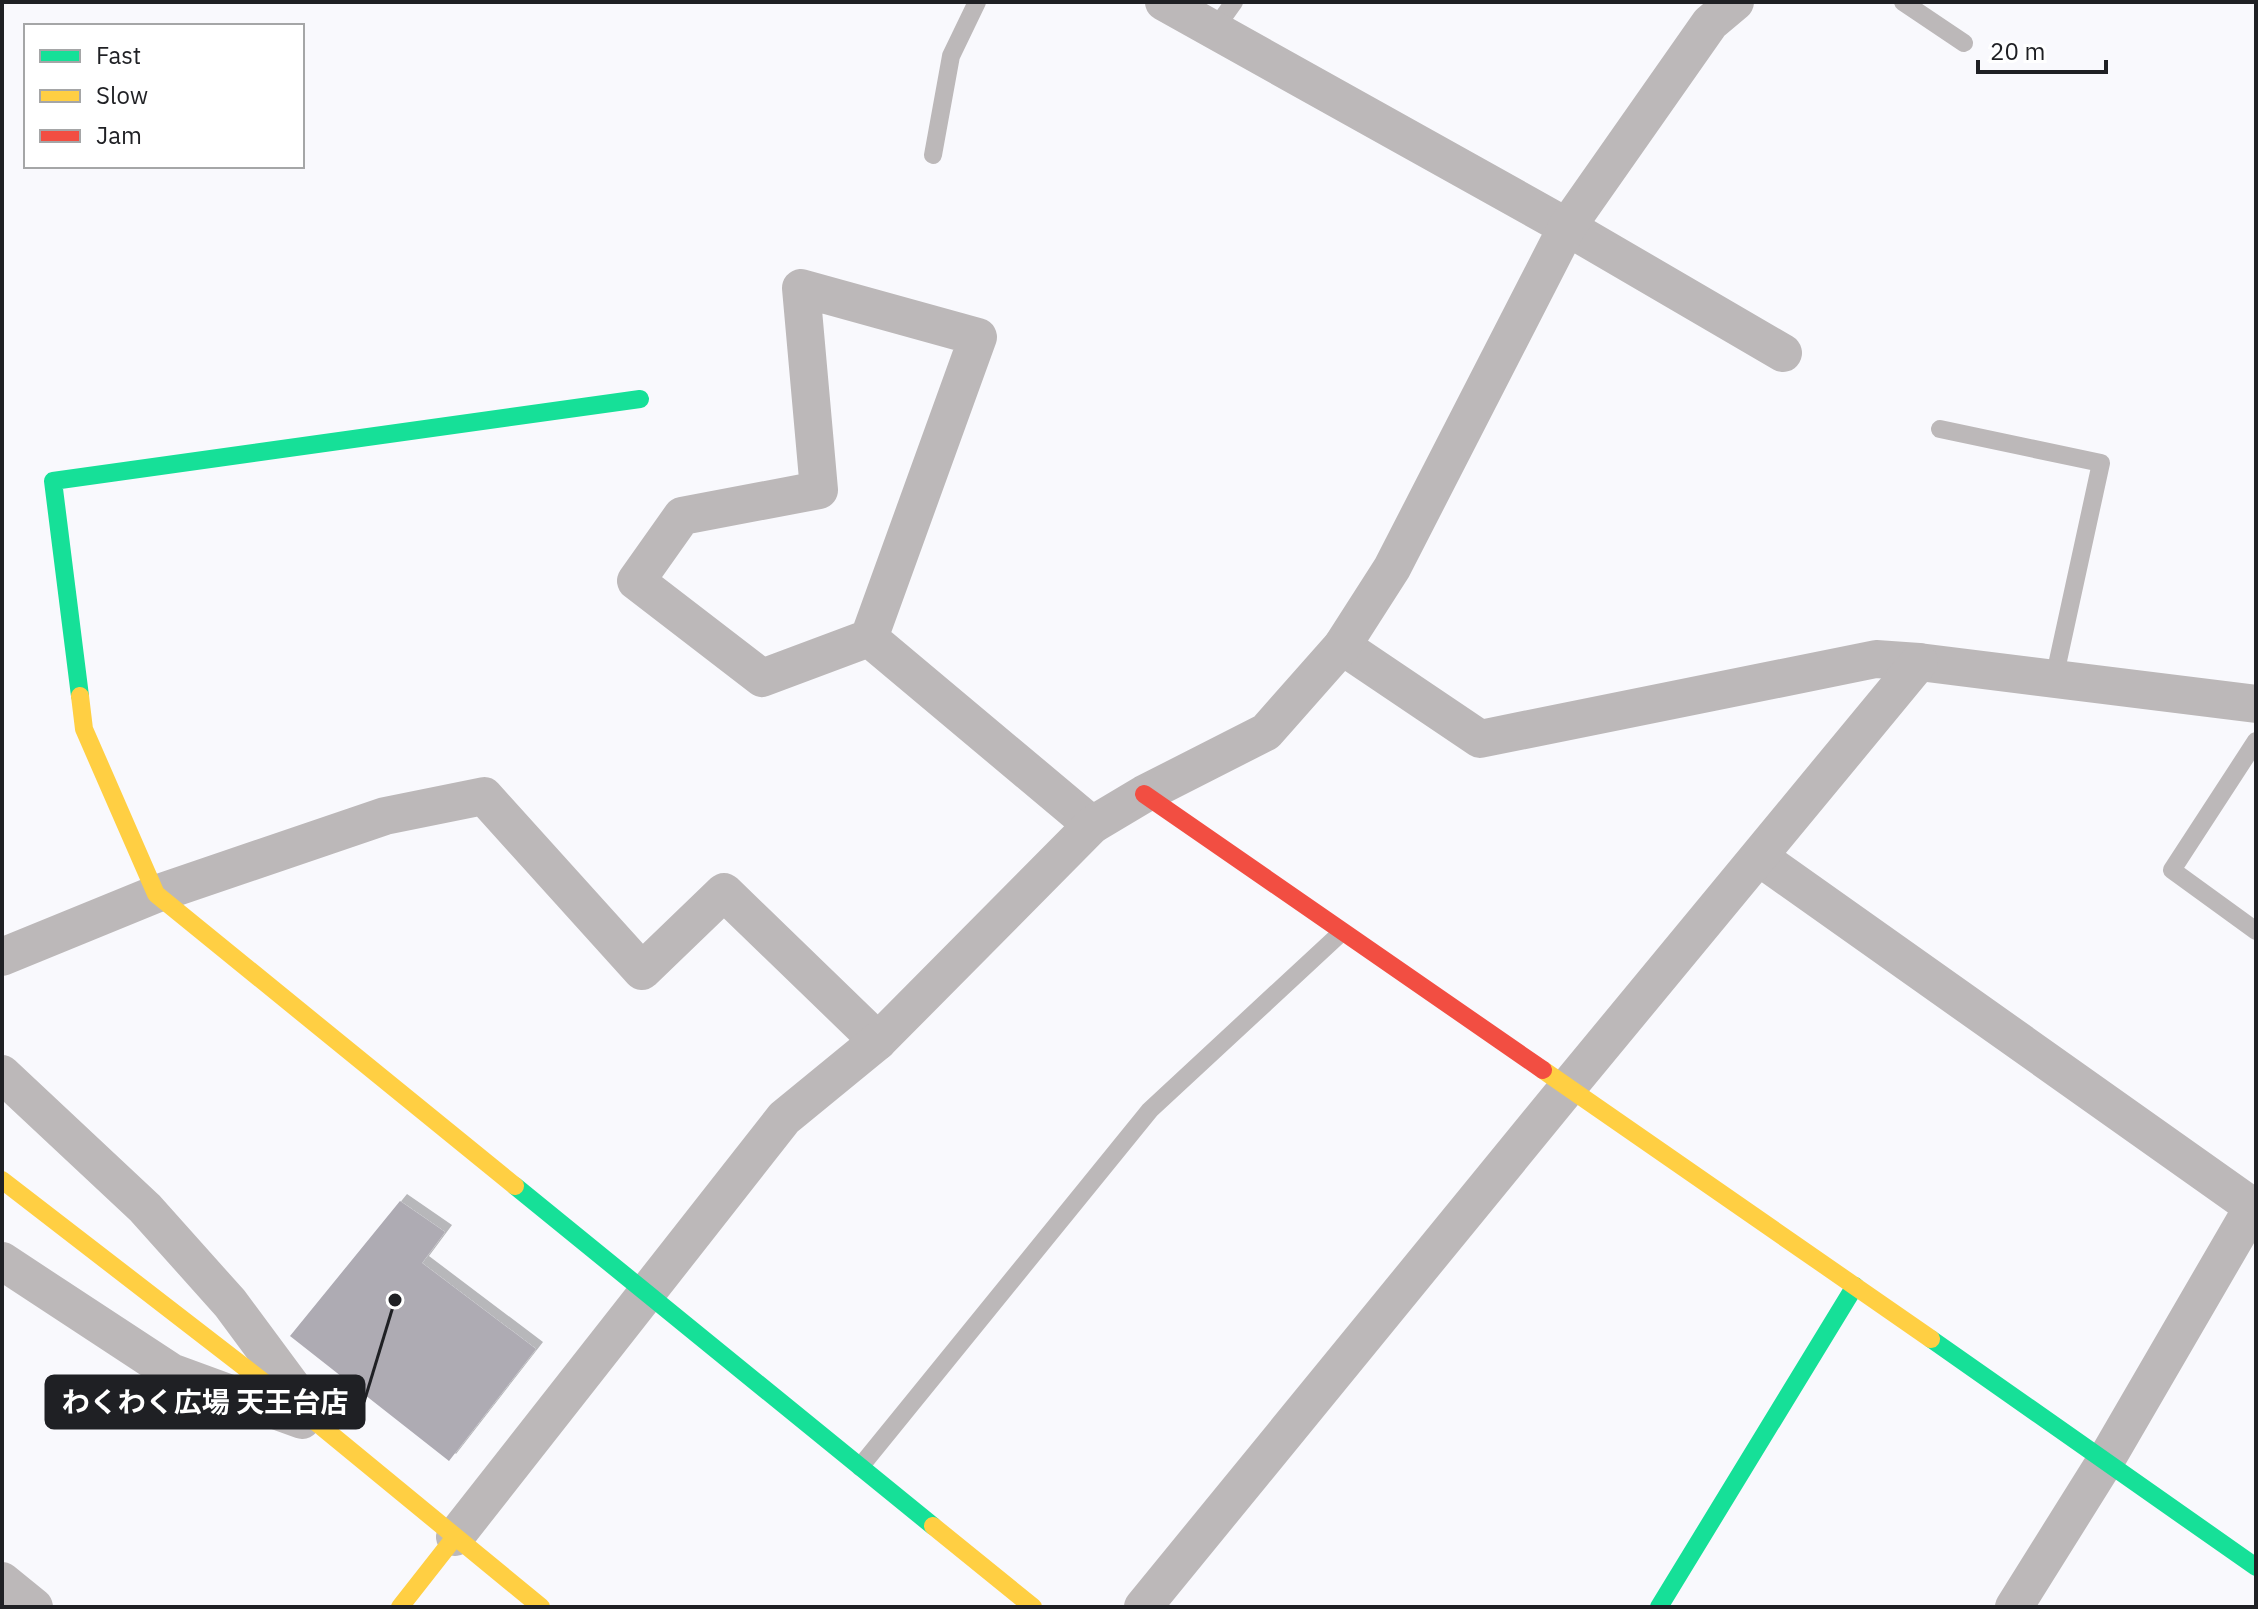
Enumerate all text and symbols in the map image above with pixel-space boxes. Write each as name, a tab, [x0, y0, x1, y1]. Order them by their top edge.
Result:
legend	[24, 24, 304, 168]
scale bar	[1978, 24, 2106, 74]
text: 20 m	[1990, 35, 2045, 67]
text: Fast	[96, 39, 141, 71]
text: Slow	[96, 79, 148, 111]
text: Jam	[96, 119, 142, 151]
callout: わくわく広場 天王台店	[46, 1376, 364, 1428]
text: わくわく広場 天王台店	[62, 1383, 348, 1420]

